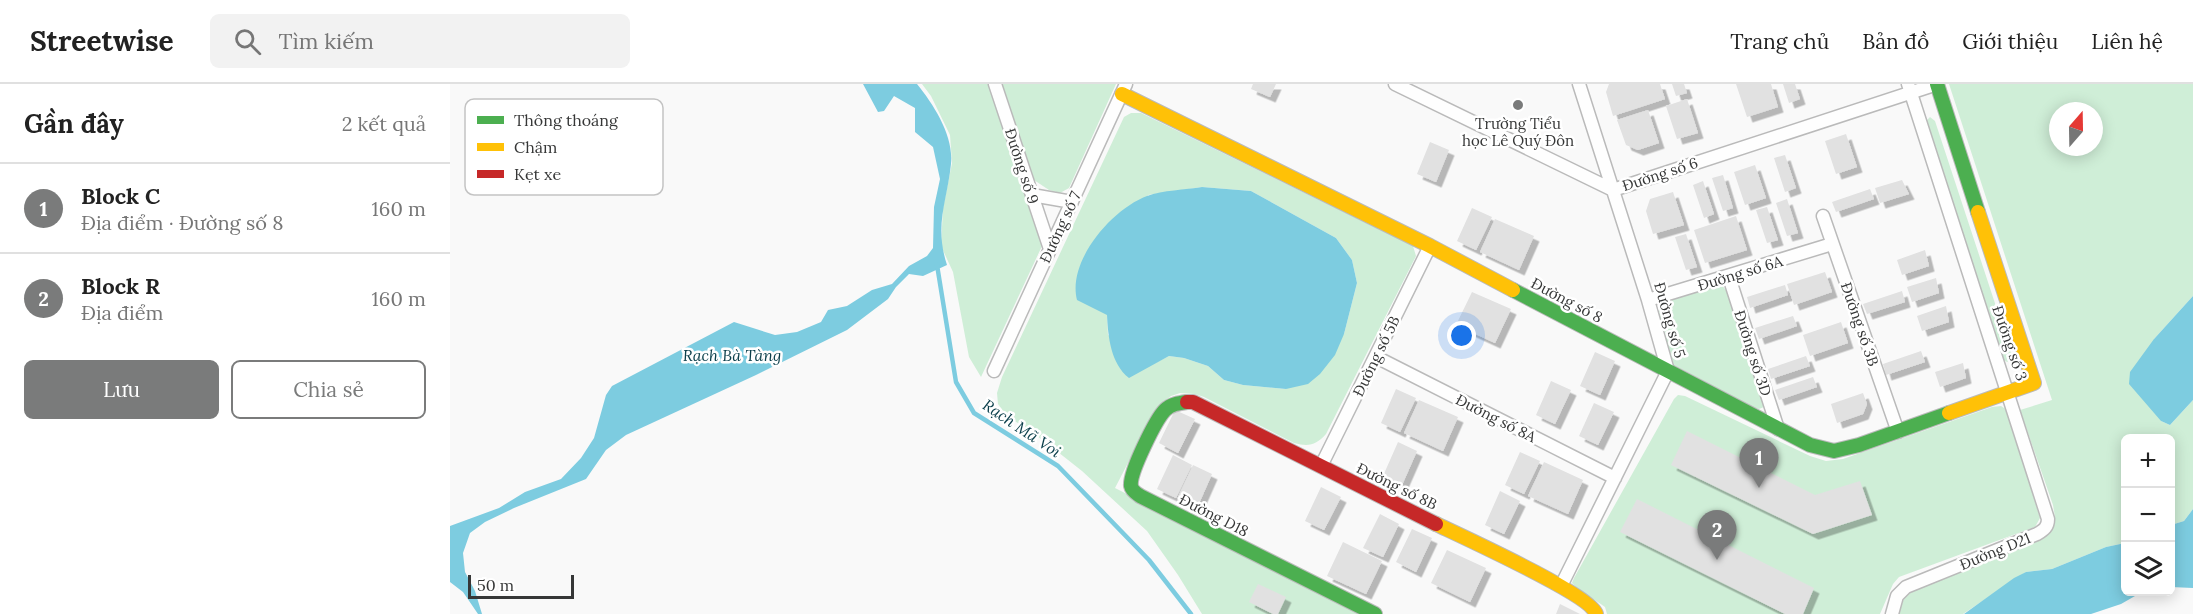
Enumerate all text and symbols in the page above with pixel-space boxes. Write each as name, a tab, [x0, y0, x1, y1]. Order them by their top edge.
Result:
search box	[210, 14, 630, 68]
text: Streetwise	[30, 23, 174, 59]
icon: search	[231, 25, 264, 58]
text: Tìm kiếm	[279, 27, 374, 55]
text: Trang chủ	[1730, 28, 1829, 55]
text: Bản đồ	[1862, 28, 1929, 55]
text: Giới thiệu	[1962, 28, 2058, 55]
text: Liên hệ	[2091, 28, 2163, 55]
marker: Trường Tiểu học Lê Quý Đôn	[1511, 98, 1525, 112]
legend	[465, 99, 663, 195]
north arrow	[2049, 102, 2103, 156]
text: Gần đây	[24, 107, 124, 140]
text: Thông thoáng	[514, 110, 619, 130]
text: 2 kết quả	[342, 111, 426, 136]
place label: Trường Tiểu học Lê Quý Đôn	[1462, 114, 1574, 150]
street label: Đường số 9	[1001, 126, 1043, 206]
text: Chậm	[514, 137, 557, 157]
street label: Đường số 6	[1620, 153, 1700, 195]
text: Kẹt xe	[514, 164, 561, 184]
text: Block C	[81, 182, 160, 210]
street label: Đường số 7	[1035, 188, 1085, 266]
text: 1	[39, 196, 48, 221]
text: 160 m	[372, 196, 426, 221]
text: Địa điểm · Đường số 8	[81, 210, 283, 235]
street label: Đường số 6A	[1695, 251, 1785, 295]
text: Block R	[81, 272, 160, 300]
street label: Đường số 8	[1528, 273, 1606, 327]
street label: Đường số 3B	[1837, 279, 1883, 369]
street label: Đường số 5	[1650, 280, 1690, 360]
text: 2	[38, 286, 49, 311]
text: 160 m	[372, 286, 426, 311]
text: Địa điểm	[81, 300, 163, 325]
street label: Đường số 3	[1988, 303, 2032, 383]
street label: Đường số 3D	[1730, 308, 1776, 398]
street label: Đường số 5B	[1348, 313, 1404, 399]
your location	[1447, 321, 1476, 350]
water label: Rạch Bà Tàng	[683, 345, 781, 365]
button: Lưu	[24, 360, 219, 419]
button: Chia sẻ	[231, 360, 426, 419]
street label: Đường số 8A	[1453, 390, 1540, 447]
water label: Rạch Mã Voi	[979, 394, 1065, 462]
map controls	[2121, 434, 2175, 596]
button: +	[2121, 434, 2175, 488]
pin: 1	[1740, 438, 1778, 488]
street label: Đường số 8B	[1353, 458, 1441, 514]
button: −	[2121, 488, 2175, 542]
street label: Đường D18	[1176, 489, 1252, 541]
pin: 2	[1698, 510, 1736, 560]
street label: Đường D21	[1957, 528, 2033, 574]
button: layers	[2121, 542, 2175, 596]
scale bar	[468, 572, 574, 600]
text: 50 m	[477, 575, 514, 595]

